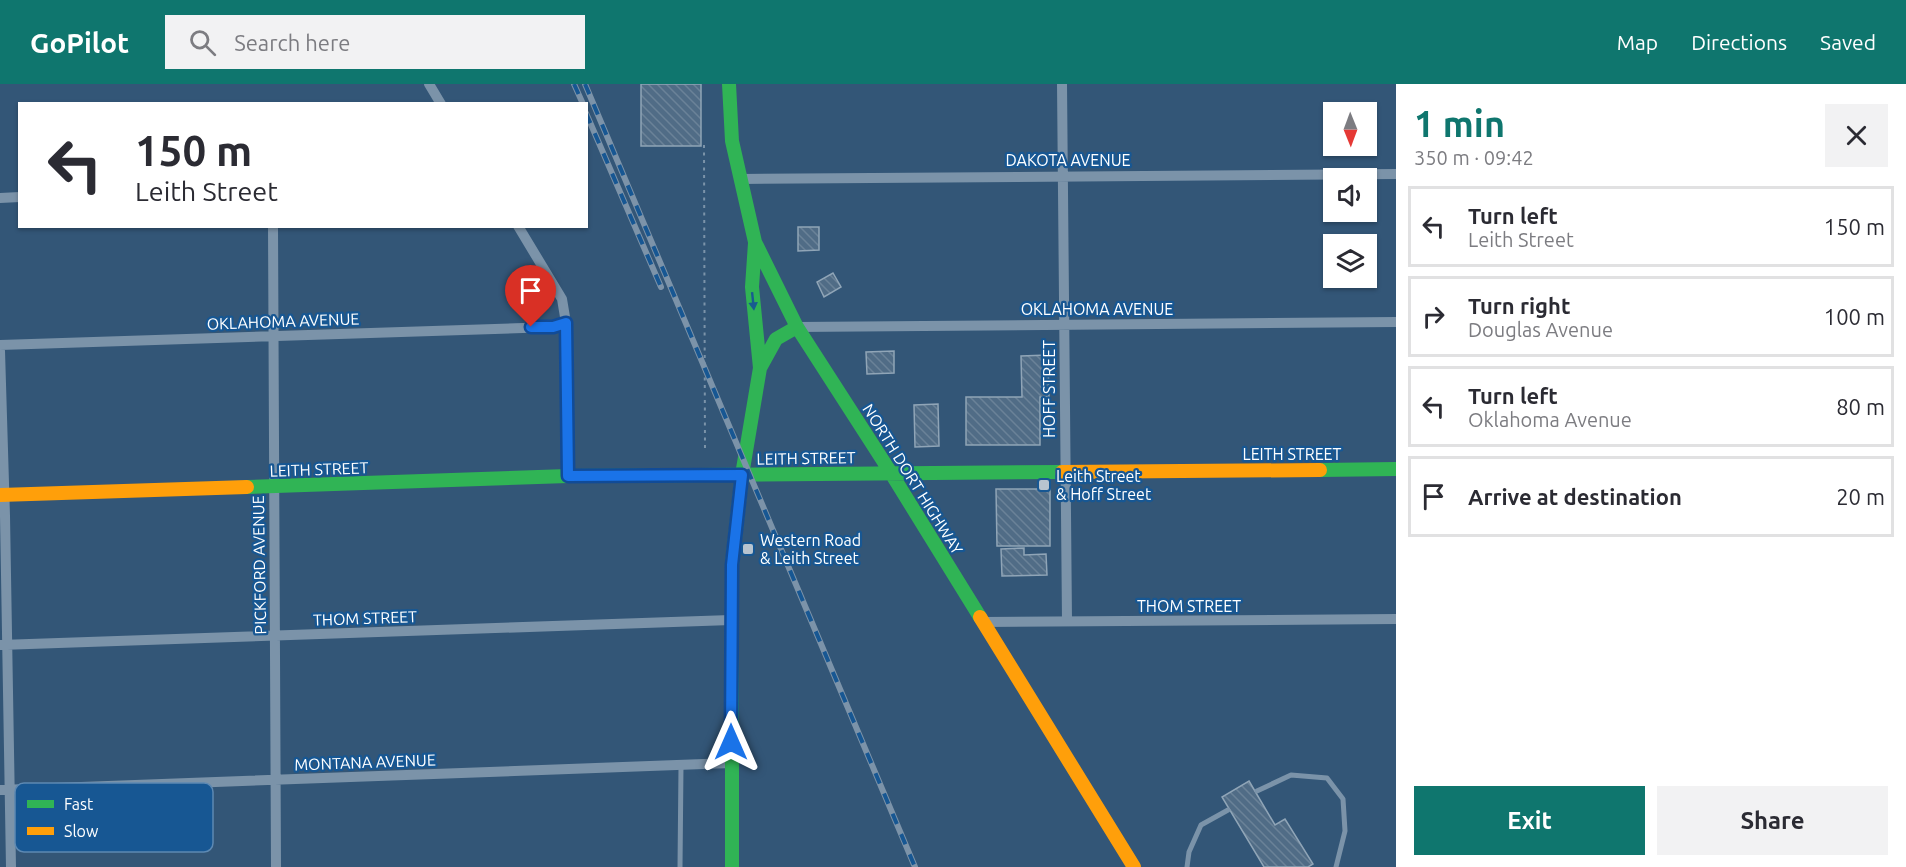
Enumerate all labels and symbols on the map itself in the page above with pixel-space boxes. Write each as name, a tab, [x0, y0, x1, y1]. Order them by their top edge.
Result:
north arrow	[1323, 102, 1377, 156]
street label: DAKOTA AVENUE	[1005, 151, 1131, 169]
pin	[505, 265, 556, 327]
one-way arrow	[748, 291, 758, 310]
street label: OKLAHOMA AVENUE	[1021, 300, 1173, 318]
street label: OKLAHOMA AVENUE	[206, 309, 360, 333]
street label: HOFF STREET	[1040, 340, 1058, 438]
street label: NORTH DORT HIGHWAY	[859, 400, 967, 558]
street label: LEITH STREET	[1242, 445, 1342, 463]
street label: LEITH STREET	[756, 448, 856, 468]
street label: LEITH STREET	[269, 458, 369, 480]
place label: Leith Street & Hoff Street	[1056, 467, 1152, 503]
marker: Leith Street & Hoff Street	[1037, 478, 1051, 492]
street label: PICKFORD AVENUE	[249, 495, 269, 635]
place label: Western Road & Leith Street	[760, 531, 861, 567]
marker: Western Road & Leith Street	[741, 542, 755, 556]
street label: THOM STREET	[1137, 597, 1241, 615]
street label: THOM STREET	[313, 607, 417, 629]
position arrow	[699, 710, 763, 774]
street label: MONTANA AVENUE	[294, 751, 436, 773]
legend	[15, 783, 213, 852]
text: Fast	[64, 795, 94, 813]
text: Slow	[64, 822, 99, 840]

